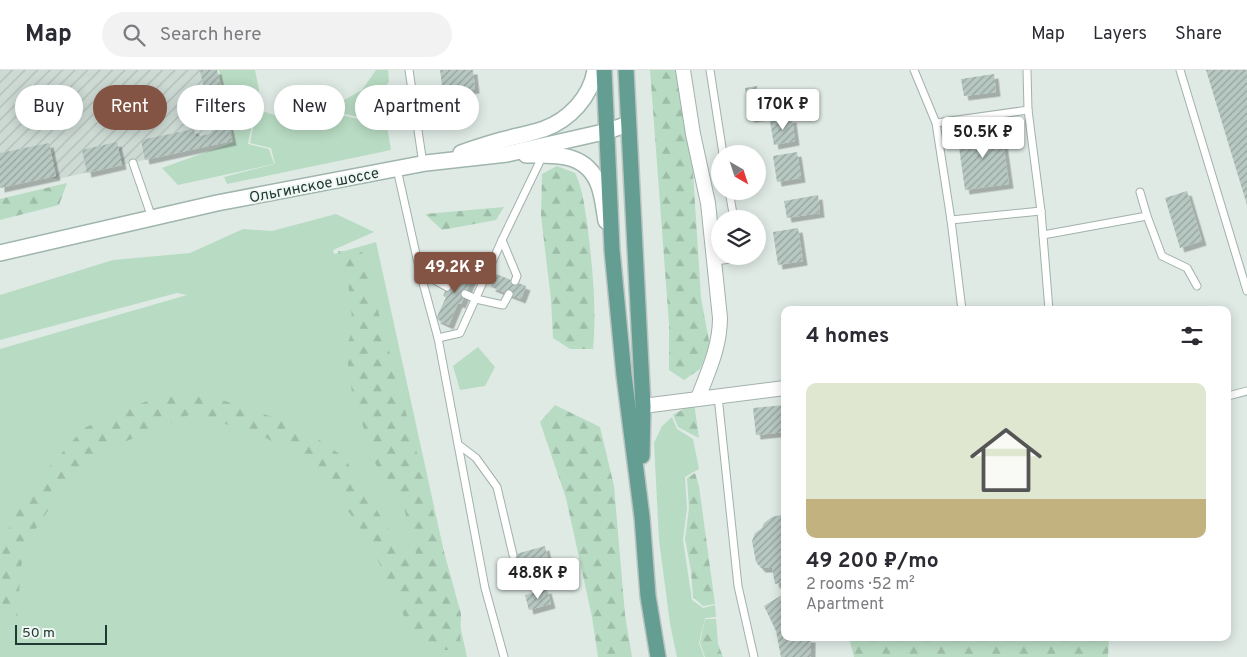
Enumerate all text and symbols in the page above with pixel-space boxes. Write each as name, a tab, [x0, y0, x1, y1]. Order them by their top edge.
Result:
search box	[102, 12, 452, 57]
text: Map	[25, 20, 72, 50]
icon: search	[120, 21, 148, 49]
text: Search here	[160, 23, 261, 47]
text: Map	[1031, 23, 1065, 46]
text: Layers	[1093, 23, 1147, 46]
text: Share	[1175, 23, 1222, 46]
chip: Buy	[15, 85, 83, 130]
chip: Rent	[93, 85, 167, 130]
chip: Filters	[177, 85, 264, 130]
chip: New	[274, 85, 345, 130]
chip: Apartment	[355, 85, 479, 130]
pin: 170K ₽	[742, 88, 824, 131]
text: 170K ₽	[757, 95, 809, 115]
pin: 50.5K ₽	[937, 116, 1029, 159]
text: 50.5K ₽	[953, 123, 1013, 143]
north arrow	[711, 145, 766, 200]
map controls	[711, 145, 766, 265]
street label: Ольгинское шоссе	[248, 165, 381, 208]
button: layers	[711, 210, 766, 265]
pin: 49.2K ₽	[409, 252, 501, 294]
text: 49.2K ₽	[425, 258, 485, 278]
icon: filters	[1178, 322, 1206, 350]
text: 4 homes	[806, 323, 889, 350]
icon: home	[961, 415, 1051, 505]
text: 49 200 ₽/mo	[806, 548, 939, 575]
pin: 48.8K ₽	[492, 558, 584, 600]
text: 48.8K ₽	[508, 564, 568, 584]
text: 2 rooms · 52 m²	[806, 575, 915, 595]
text: Apartment	[806, 595, 884, 615]
scale bar	[15, 622, 108, 645]
text: 50 m	[22, 625, 55, 642]

